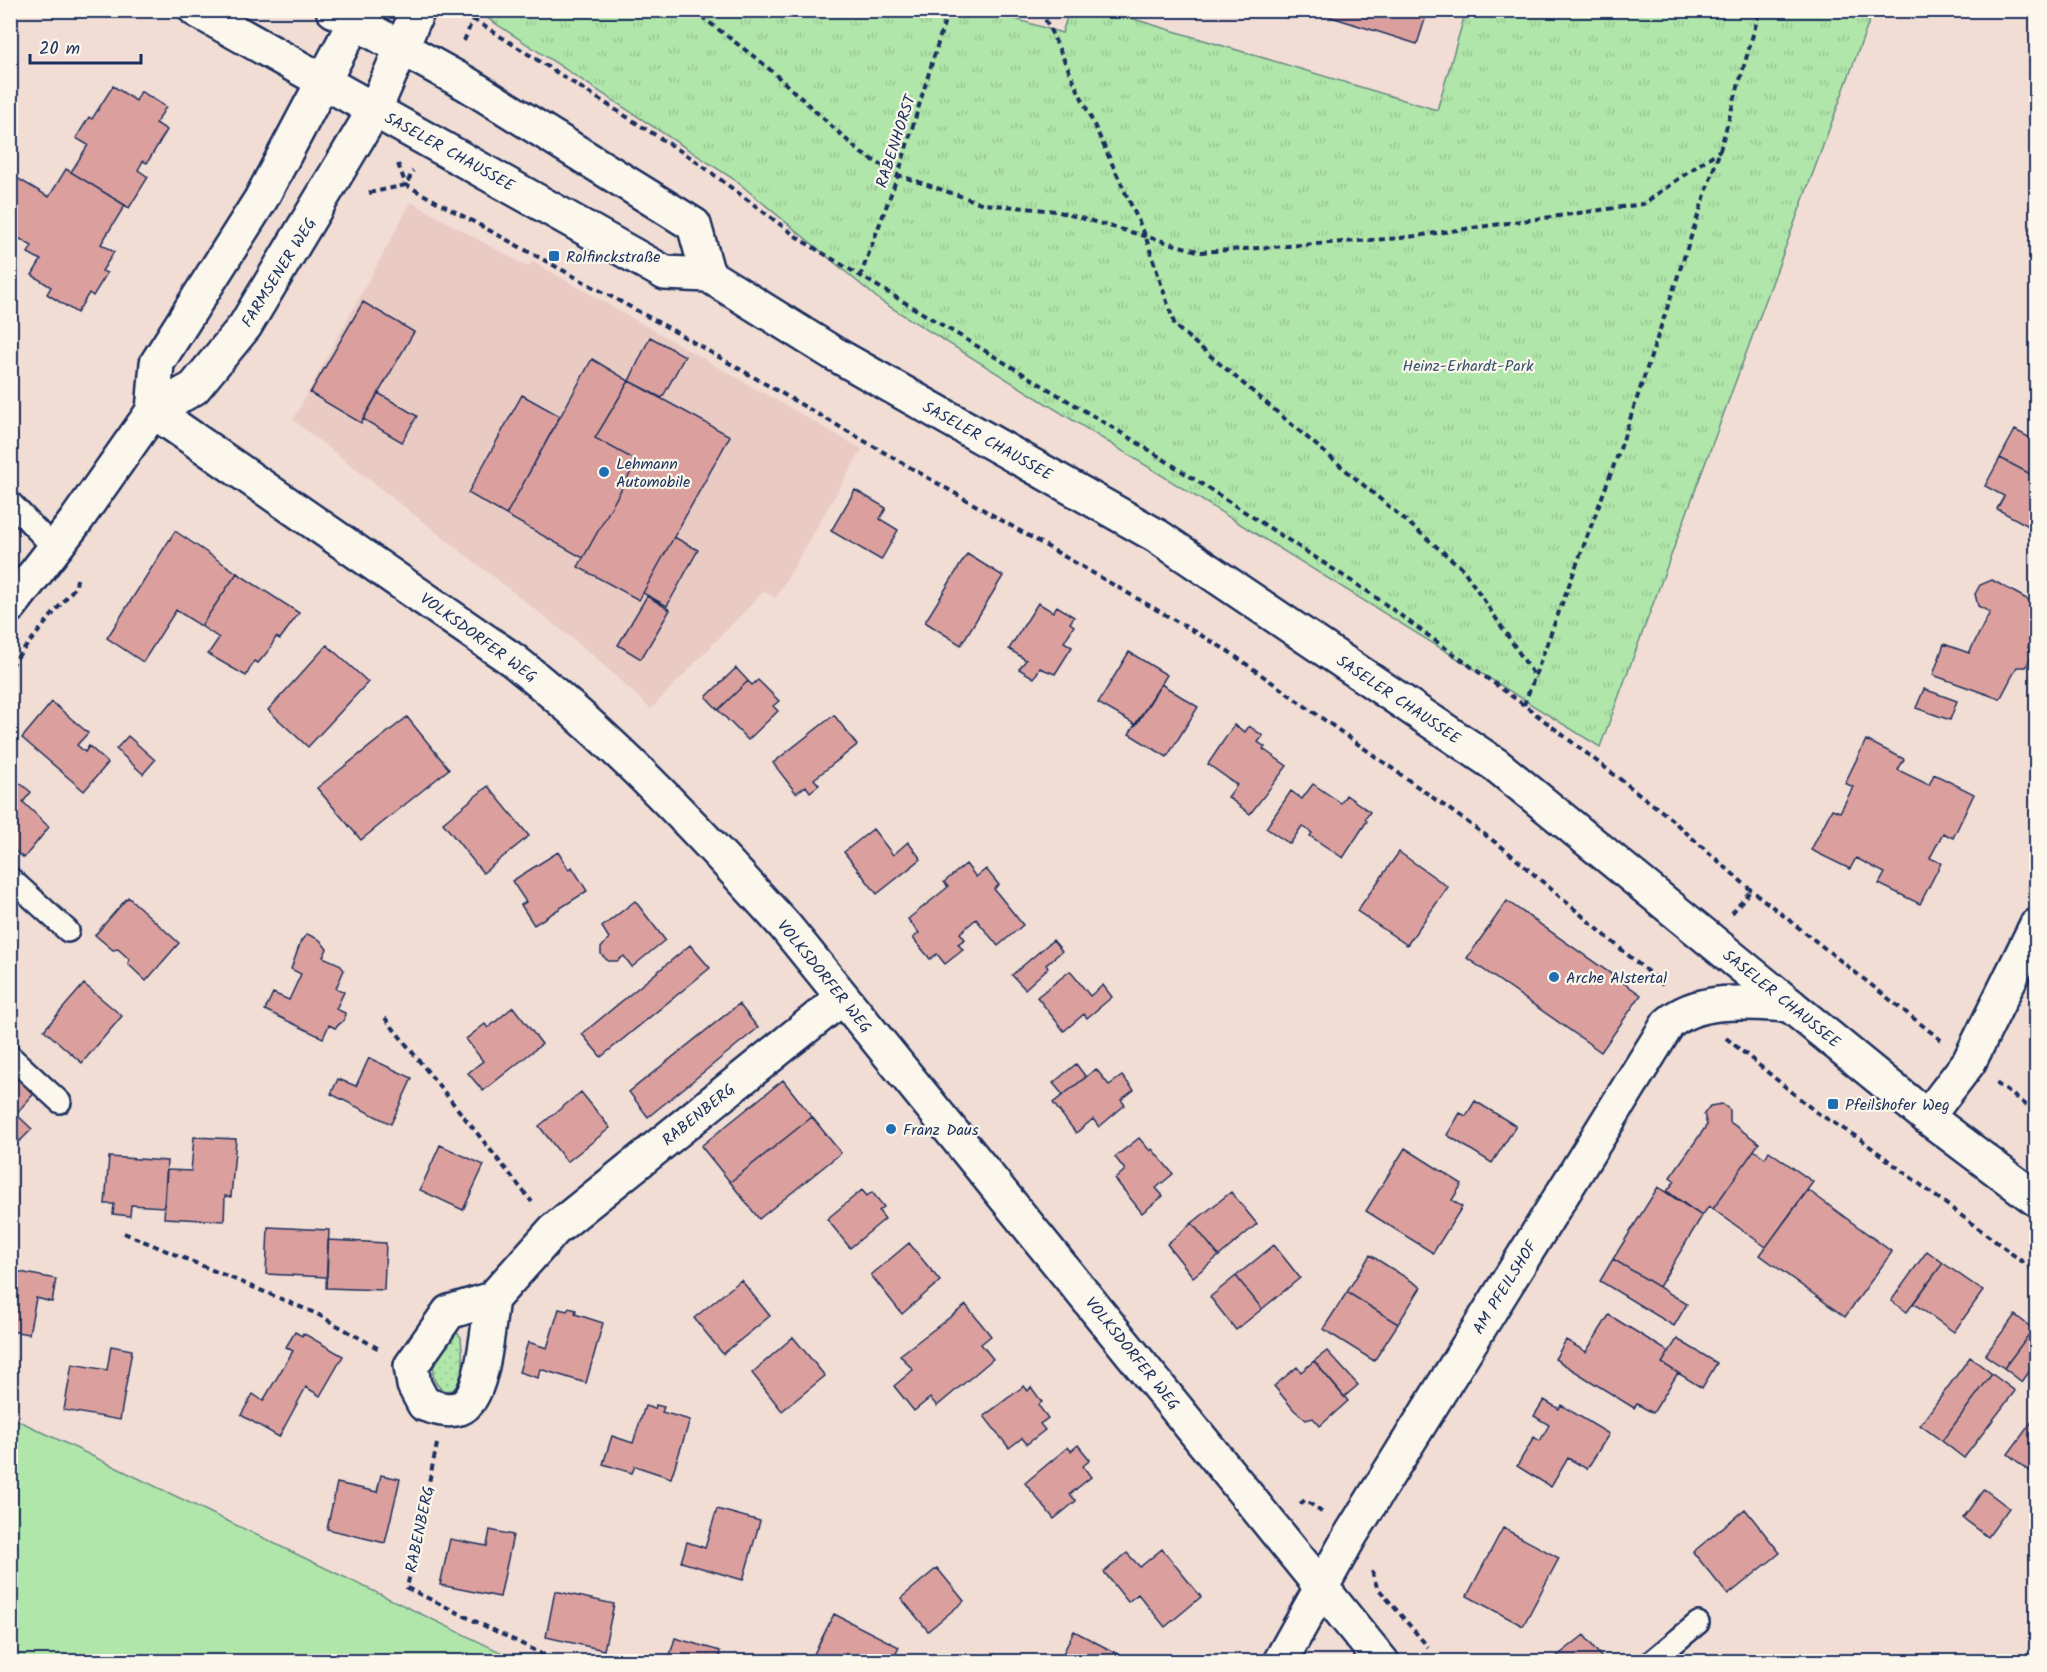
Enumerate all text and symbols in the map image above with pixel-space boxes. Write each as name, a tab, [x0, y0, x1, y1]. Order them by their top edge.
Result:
scale bar	[30, 27, 141, 65]
text: 20 m	[39, 35, 80, 64]
street label: RABENHORST	[870, 90, 924, 191]
street label: SASELER CHAUSSEE	[380, 106, 519, 199]
street label: FARMSENER WEG	[235, 213, 323, 333]
place label: Rolfinckstraße	[566, 245, 660, 270]
marker: Rolfinckstraße	[547, 249, 561, 263]
park label: Heinz-Erhardt-Park	[1402, 354, 1534, 379]
street label: SASELER CHAUSSEE	[918, 395, 1057, 488]
place label: Lehmann Automobile	[616, 452, 690, 495]
marker: Lehmann Automobile	[597, 465, 611, 479]
street label: VOLKSDORFER WEG	[414, 587, 542, 689]
street label: SASELER CHAUSSEE	[1331, 649, 1466, 752]
street label: VOLKSDORFER WEG	[770, 915, 877, 1039]
street label: SASELER CHAUSSEE	[1717, 944, 1846, 1055]
place label: Arche Alstertal	[1566, 966, 1667, 991]
marker: Arche Alstertal	[1547, 970, 1561, 984]
street label: RABENBERG	[657, 1078, 741, 1153]
place label: Pfeilshofer Weg	[1845, 1093, 1950, 1118]
marker: Pfeilshofer Weg	[1826, 1097, 1840, 1111]
place label: Franz Daus	[903, 1118, 979, 1143]
marker: Franz Daus	[884, 1122, 898, 1136]
street label: AM PFEILSHOF	[1467, 1235, 1545, 1339]
street label: VOLKSDORFER WEG	[1078, 1292, 1185, 1416]
street label: RABENBERG	[399, 1484, 442, 1575]

